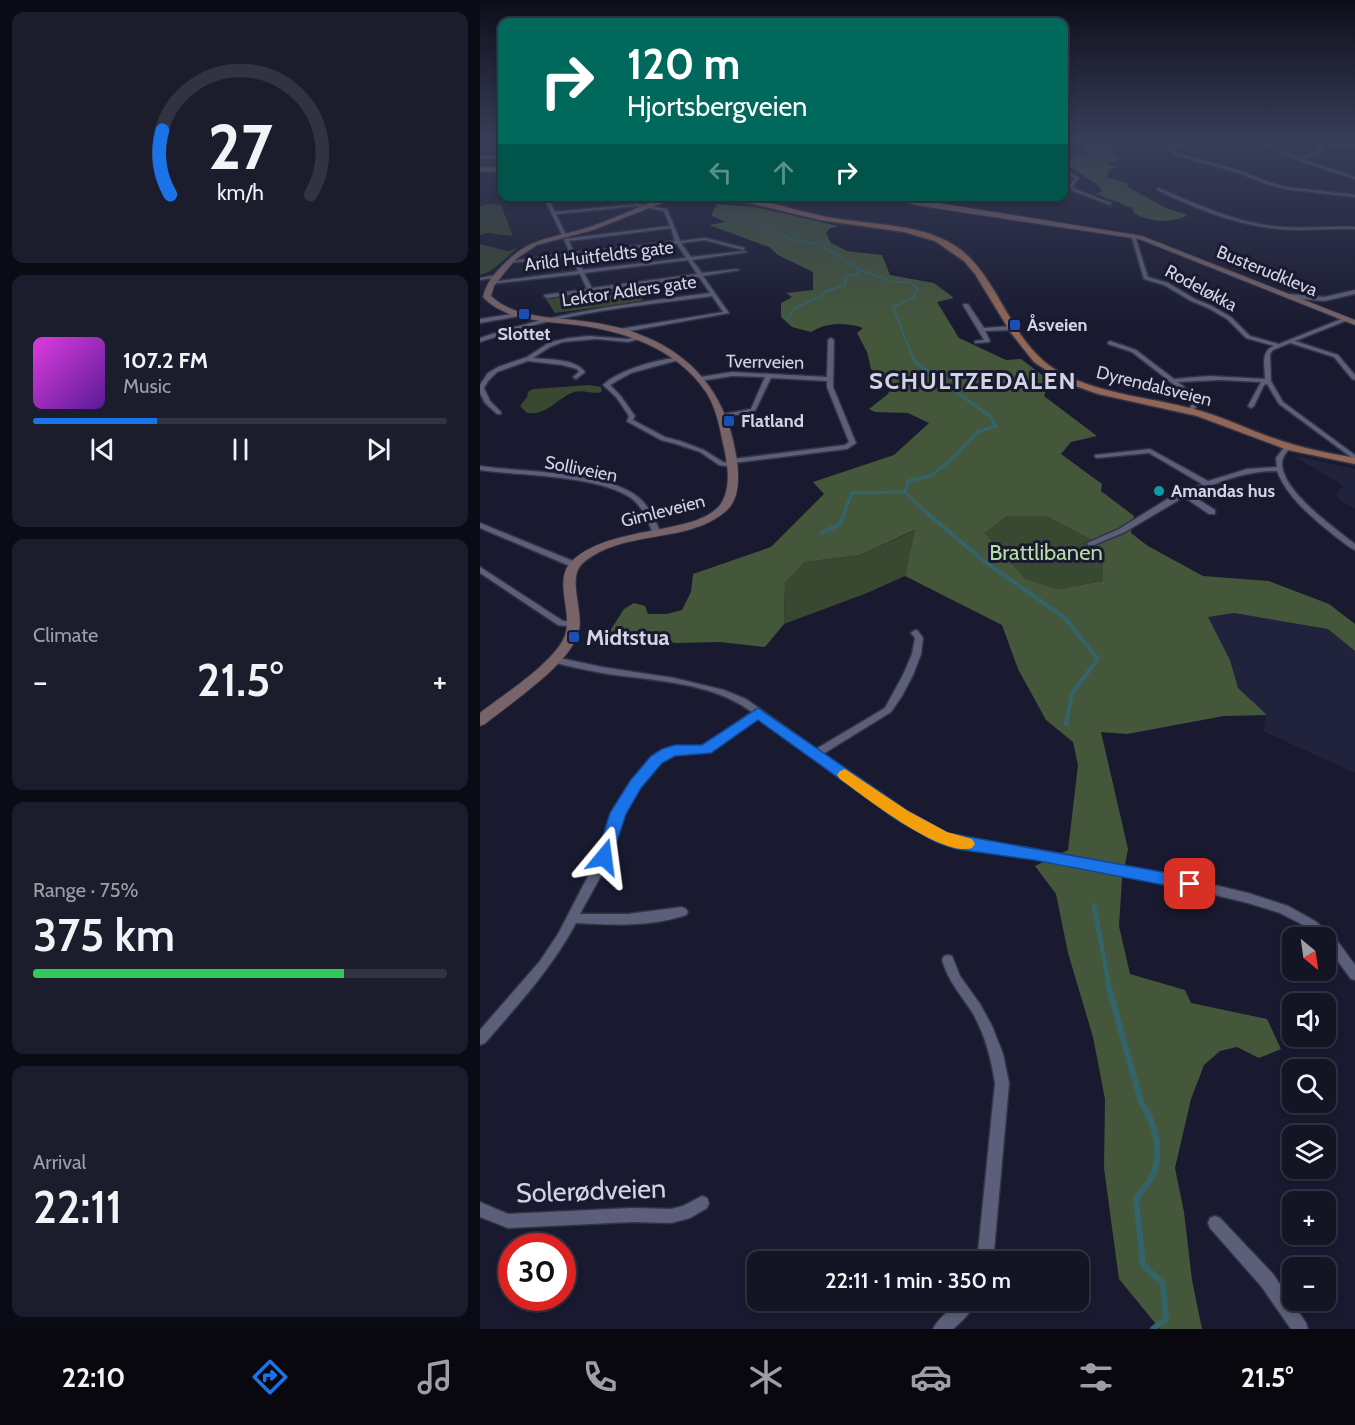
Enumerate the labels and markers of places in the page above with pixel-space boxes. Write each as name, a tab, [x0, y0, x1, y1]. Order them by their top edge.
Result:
marker: Slottet	[517, 307, 531, 321]
place label: Åsveien	[1027, 314, 1087, 336]
marker: Åsveien	[1008, 318, 1022, 332]
place label: Slottet	[498, 323, 550, 345]
place label: Flatland	[741, 410, 804, 432]
marker: Flatland	[722, 414, 736, 428]
place label: Amandas hus	[1171, 480, 1275, 502]
marker: Amandas hus	[1152, 484, 1166, 498]
place label: Midtstua	[586, 624, 670, 651]
marker: Midtstua	[567, 630, 581, 644]
pin	[1164, 858, 1215, 909]

